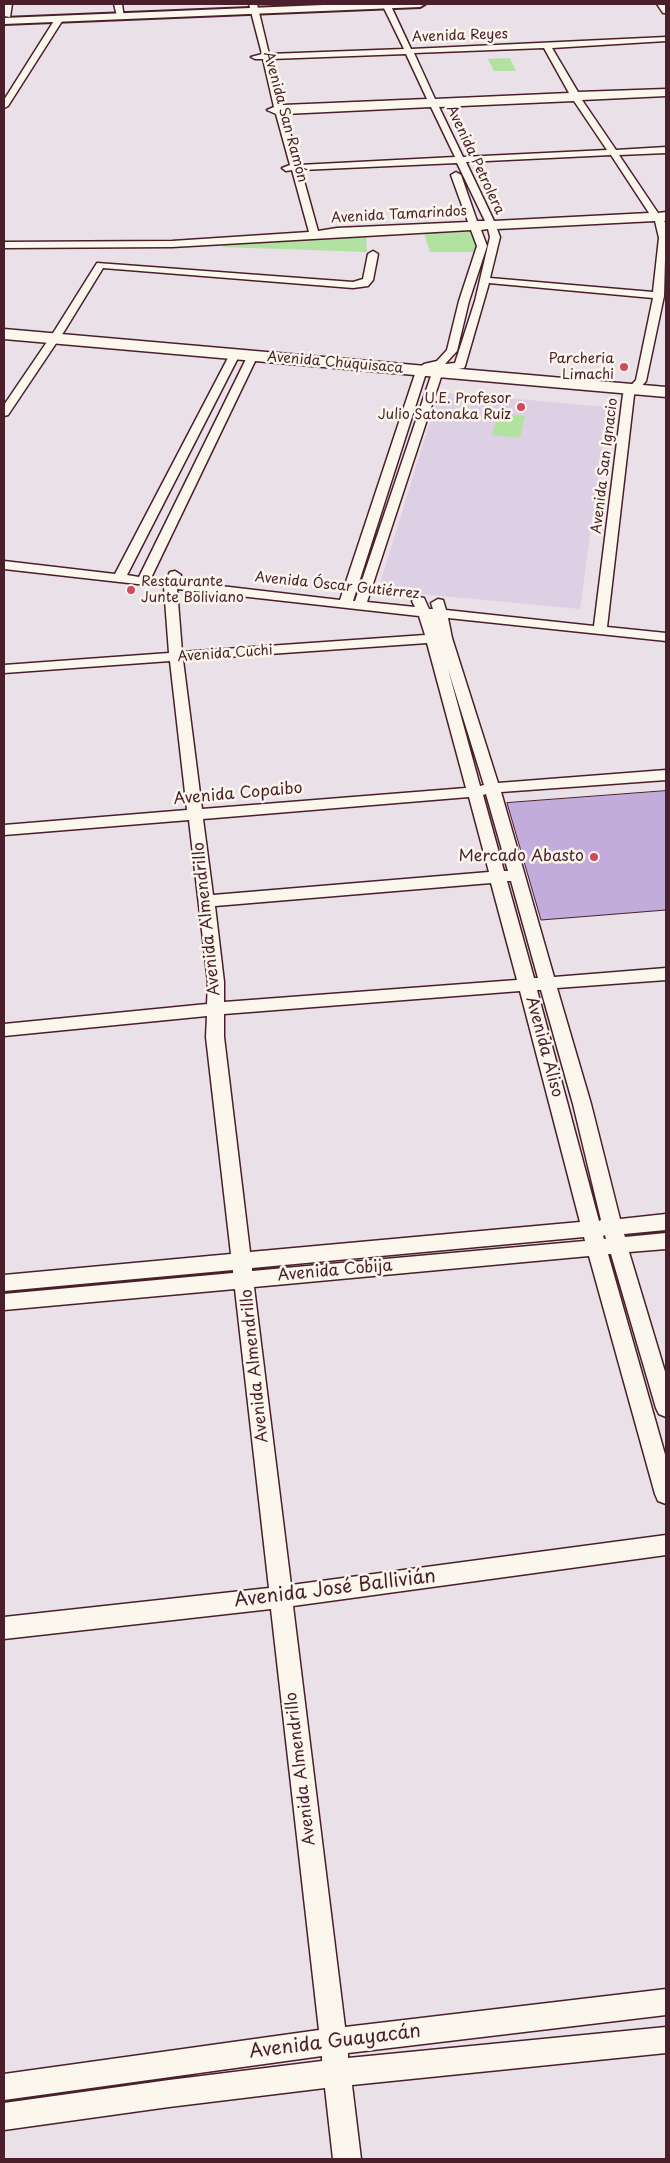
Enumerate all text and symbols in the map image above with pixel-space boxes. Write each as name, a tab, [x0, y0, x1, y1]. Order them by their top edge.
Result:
street label: Avenida Reyes	[412, 26, 508, 46]
street label: Avenida San Ramón	[259, 50, 311, 184]
street label: Avenida Petrolera	[442, 103, 508, 217]
street label: Avenida Tamarindos	[331, 203, 467, 227]
street label: Avenida Chuquisaca	[266, 349, 404, 377]
place label: Parcheria Limachi	[549, 351, 614, 384]
marker: Parcheria Limachi	[618, 361, 630, 373]
place label: U.E. Profesor Julio Satonaka Ruiz	[378, 391, 511, 424]
street label: Avenida San Ignacio	[588, 397, 622, 535]
marker: U.E. Profesor Julio Satonaka Ruiz	[515, 401, 527, 413]
street label: Avenida Óscar Gutiérrez	[254, 569, 420, 603]
place label: Restaurante Junte Boliviano	[141, 574, 244, 606]
marker: Restaurante Junte Boliviano	[125, 584, 137, 596]
street label: Avenida Cuchi	[177, 642, 273, 666]
street label: Avenida Copaibo	[173, 779, 303, 809]
street label: Avenida Almendrillo	[189, 841, 225, 997]
place label: Mercado Abasto	[459, 847, 584, 867]
marker: Mercado Abasto	[588, 851, 600, 863]
street label: Avenida Aliso	[521, 995, 567, 1099]
street label: Avenida Cobija	[277, 1256, 393, 1286]
street label: Avenida Almendrillo	[237, 1288, 273, 1444]
street label: Avenida José Ballivián	[233, 1565, 437, 1613]
street label: Avenida Almendrillo	[282, 1691, 320, 1847]
street label: Avenida Guayacán	[248, 2020, 422, 2064]

